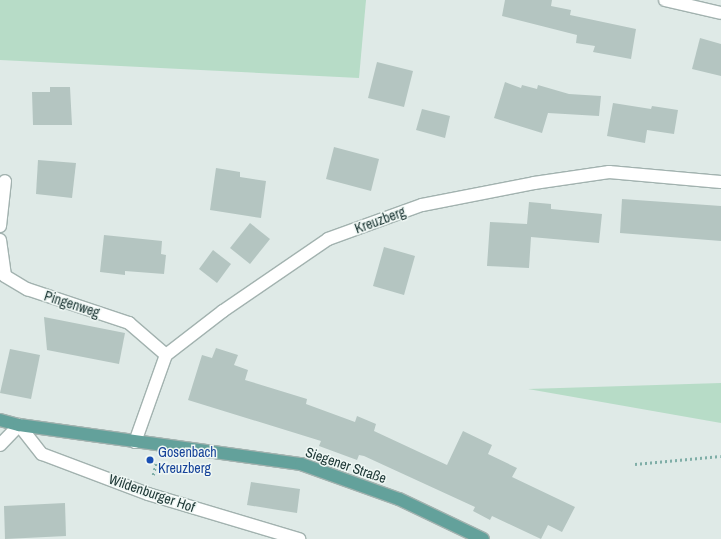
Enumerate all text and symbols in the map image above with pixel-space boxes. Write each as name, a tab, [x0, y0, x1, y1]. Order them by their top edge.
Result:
street label: Kreuzberg	[352, 203, 408, 237]
street label: Pingenweg	[42, 287, 102, 321]
street label: Siegener Straße	[303, 443, 389, 487]
place label: Gosenbach Kreuzberg	[158, 444, 217, 476]
marker: Gosenbach Kreuzberg	[145, 455, 155, 465]
street label: Wildenburger Hof	[107, 470, 197, 516]

